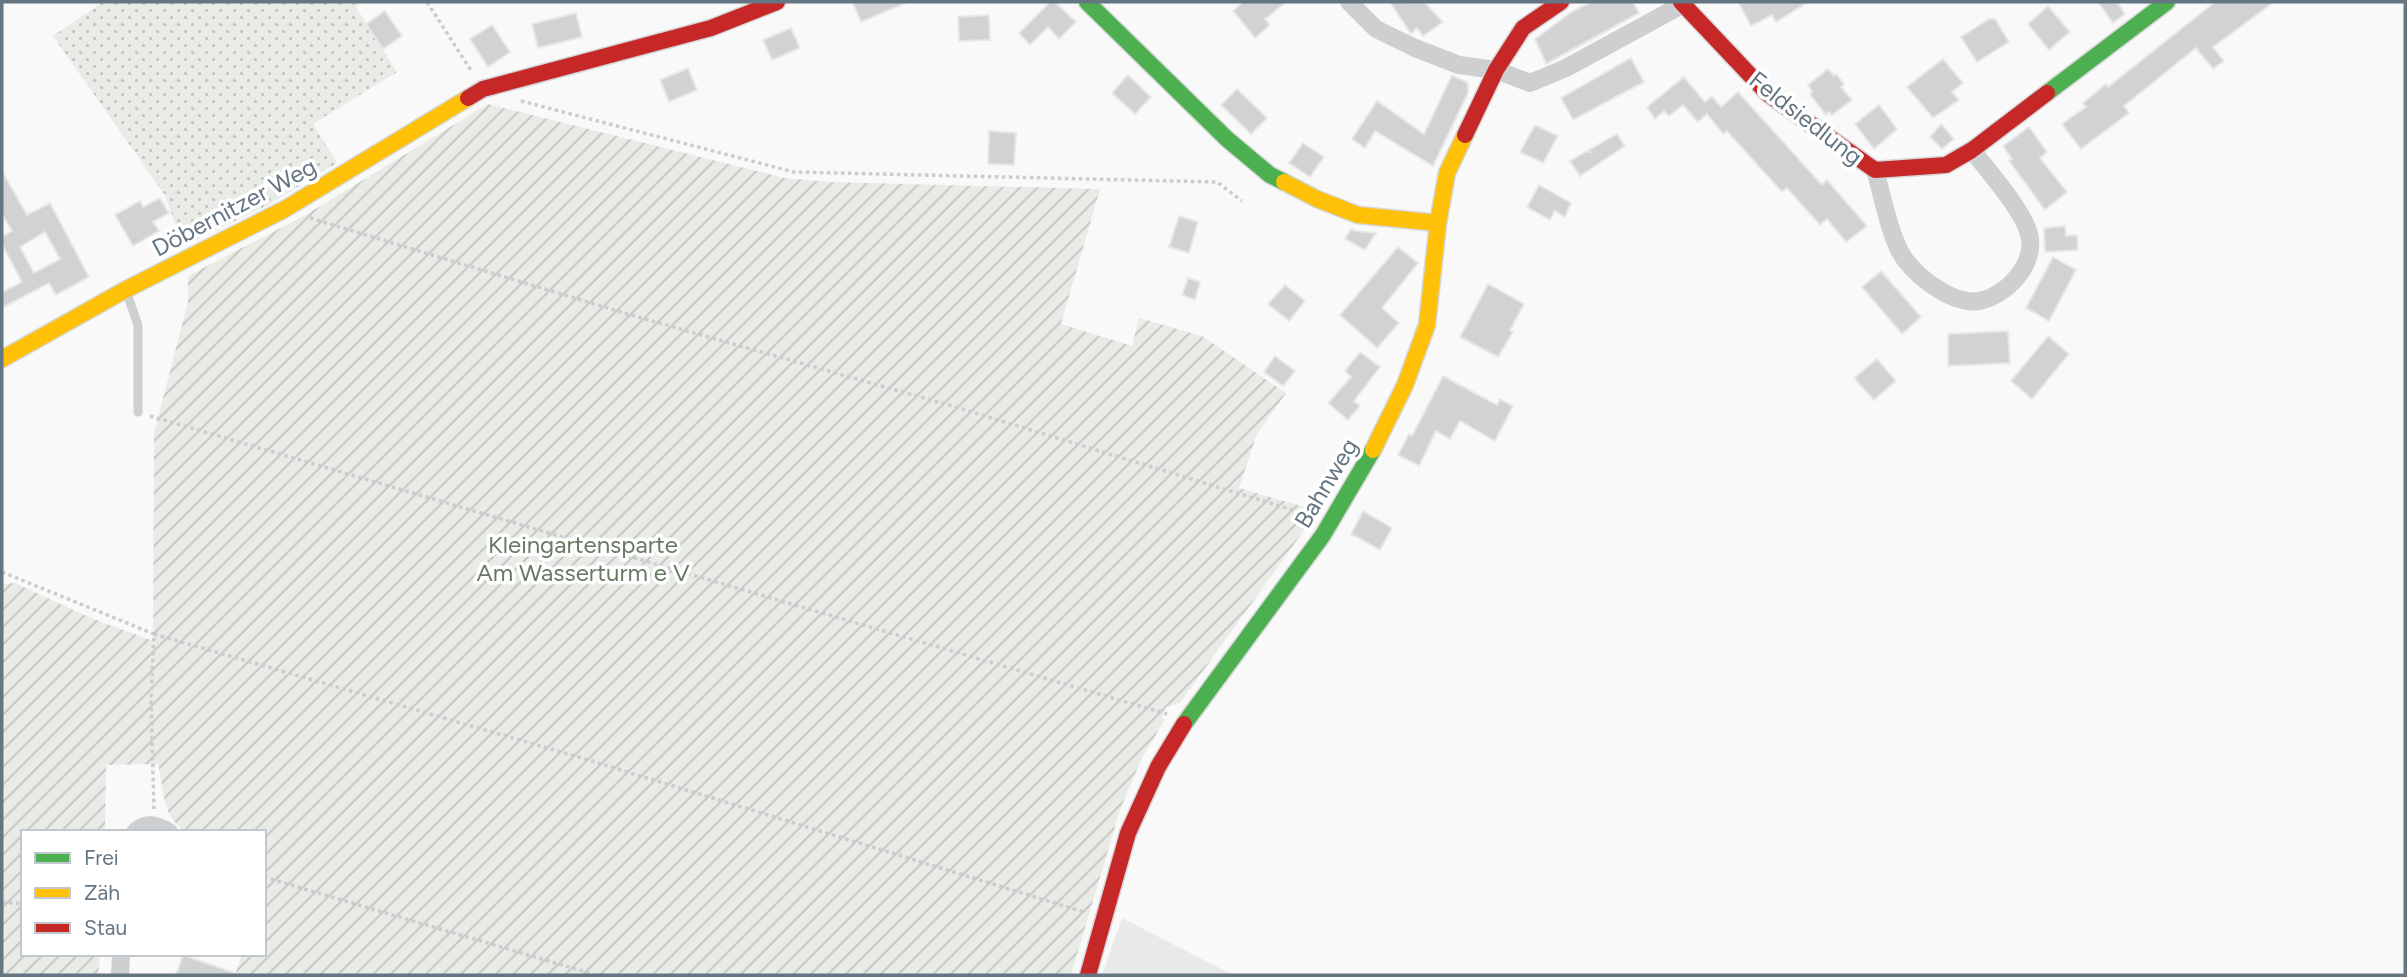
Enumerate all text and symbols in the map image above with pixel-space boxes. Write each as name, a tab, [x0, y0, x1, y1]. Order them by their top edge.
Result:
street label: Feldsiedlung	[1744, 65, 1868, 171]
street label: Döbernitzer Weg	[147, 151, 321, 263]
street label: Bahnweg	[1288, 433, 1364, 533]
park label: Kleingartensparte Am Wasserturm e V	[476, 530, 690, 587]
legend	[21, 830, 266, 956]
text: Frei	[84, 845, 119, 870]
text: Zäh	[84, 880, 120, 905]
text: Stau	[84, 915, 127, 940]

